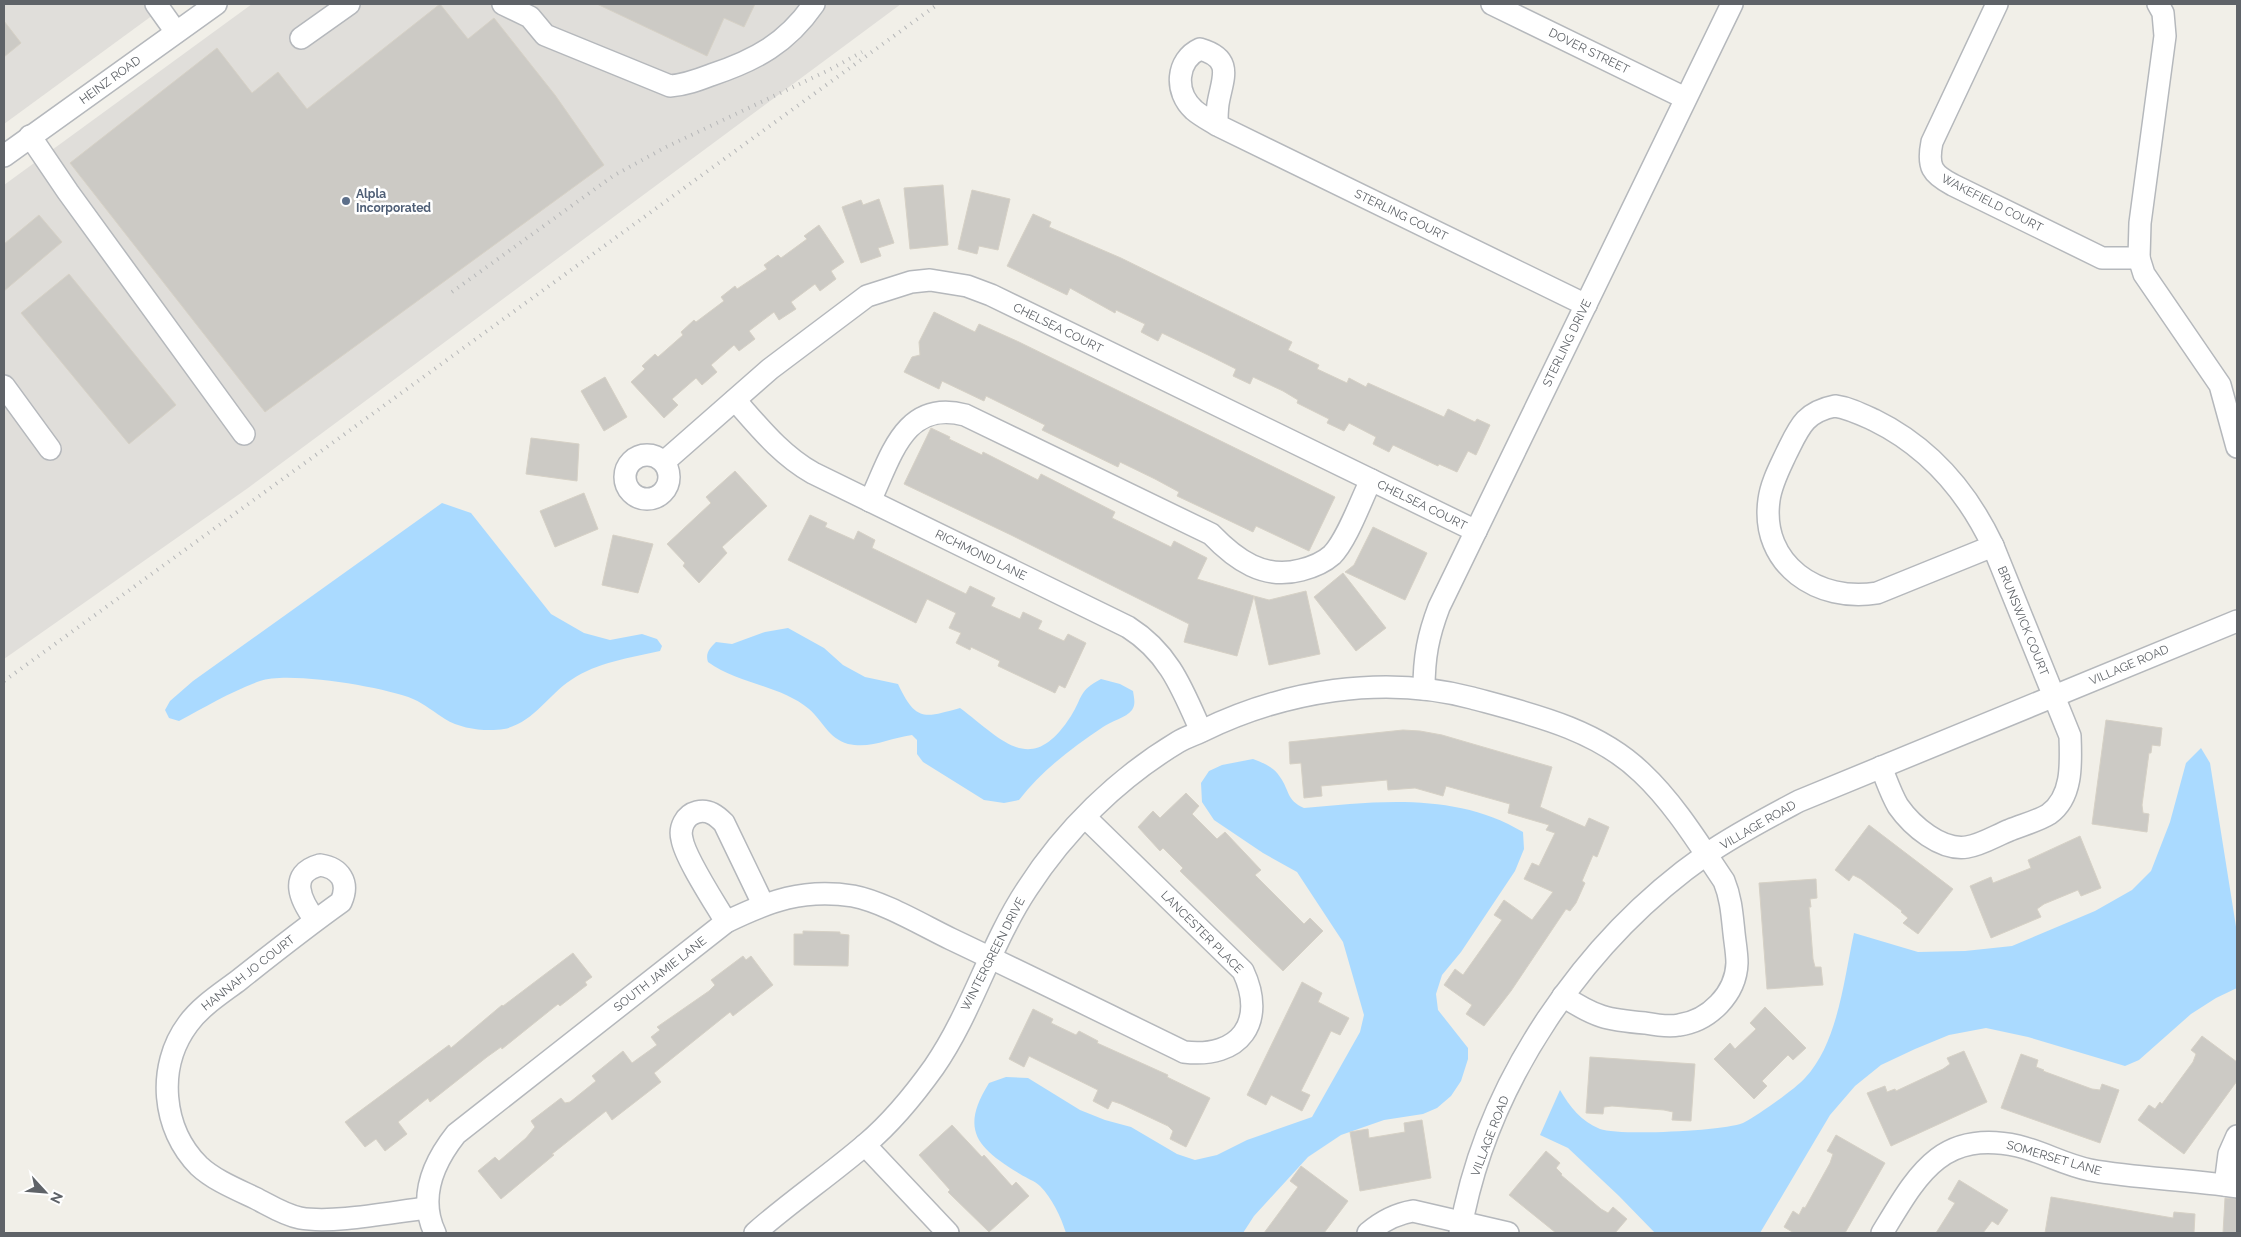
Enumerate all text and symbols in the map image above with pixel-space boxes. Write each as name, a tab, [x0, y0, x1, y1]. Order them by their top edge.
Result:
street label: DOVER STREET	[1546, 25, 1632, 77]
street label: HEINZ ROAD	[77, 53, 144, 107]
street label: WAKEFIELD COURT	[1939, 171, 2046, 235]
street label: STERLING COURT	[1352, 186, 1450, 244]
place label: Alpla Incorporated	[356, 187, 431, 215]
marker: Alpla Incorporated	[340, 195, 352, 207]
street label: STERLING DRIVE	[1540, 297, 1594, 389]
street label: CHELSEA COURT	[1011, 300, 1106, 356]
street label: CHELSEA COURT	[1375, 477, 1470, 533]
street label: RICHMOND LANE	[933, 527, 1029, 583]
street label: BRUNSWICK COURT	[1995, 564, 2052, 678]
street label: VILLAGE ROAD	[2087, 642, 2171, 688]
street label: VILLAGE ROAD	[1718, 797, 1799, 852]
street label: LANCESTER PLACE	[1158, 888, 1246, 976]
street label: WINTERGREEN DRIVE	[958, 895, 1028, 1013]
street label: HANNAH JO COURT	[199, 932, 298, 1014]
street label: SOUTH JAMIE LANE	[611, 934, 709, 1014]
street label: VILLAGE ROAD	[1468, 1093, 1512, 1178]
street label: SOMERSET LANE	[2005, 1138, 2103, 1178]
north arrow	[20, 1167, 70, 1217]
text: N	[47, 1189, 66, 1206]

